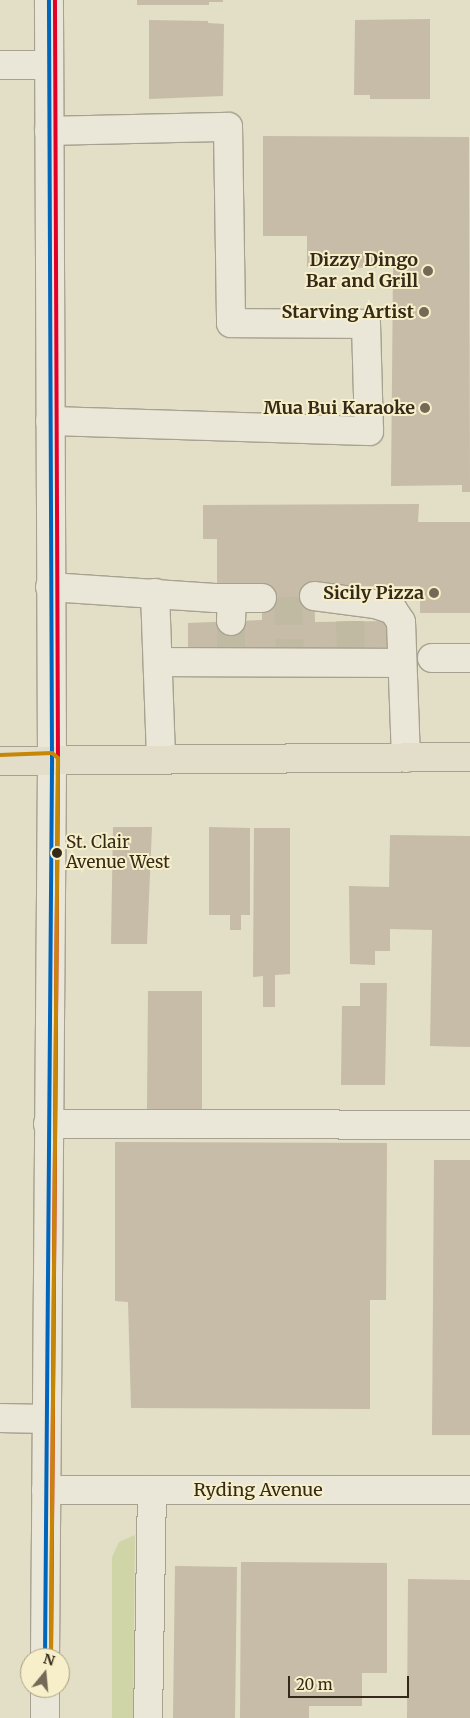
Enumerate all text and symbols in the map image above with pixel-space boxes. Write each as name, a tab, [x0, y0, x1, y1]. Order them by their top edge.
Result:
place label: Dizzy Dingo Bar and Grill	[306, 250, 418, 292]
marker: Dizzy Dingo Bar and Grill	[422, 265, 434, 277]
place label: Starving Artist	[282, 301, 414, 323]
marker: Starving Artist	[418, 306, 430, 318]
place label: Mua Bui Karaoke	[264, 397, 415, 419]
marker: Mua Bui Karaoke	[419, 402, 431, 414]
place label: Sicily Pizza	[323, 582, 424, 604]
marker: Sicily Pizza	[428, 587, 440, 599]
place label: St. Clair Avenue West	[66, 833, 170, 873]
marker: St. Clair Avenue West	[52, 848, 62, 858]
street label: Ryding Avenue	[193, 1479, 323, 1501]
north arrow	[20, 1648, 70, 1698]
text: N	[41, 1649, 57, 1670]
scale bar	[290, 1666, 411, 1698]
text: 20 m	[296, 1675, 333, 1694]

